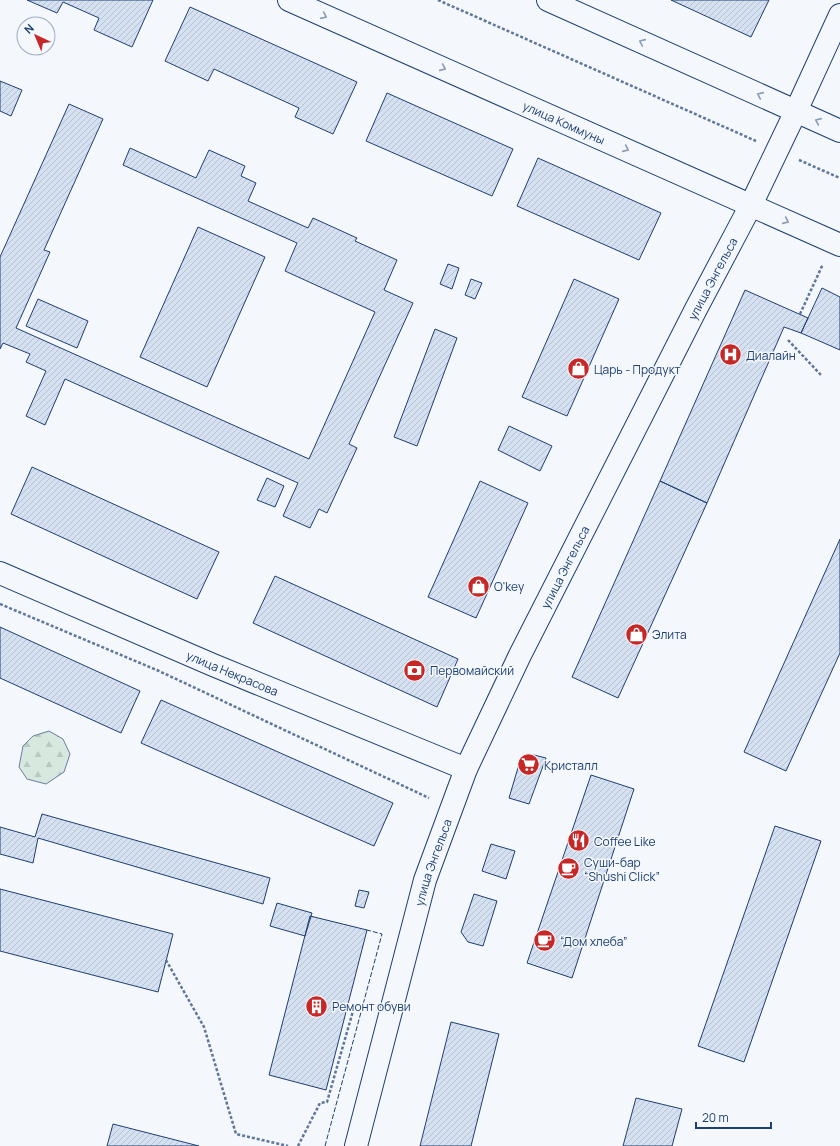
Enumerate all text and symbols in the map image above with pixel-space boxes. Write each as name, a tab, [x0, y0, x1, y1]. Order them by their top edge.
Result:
one-way arrow	[320, 11, 328, 19]
north arrow	[16, 16, 56, 56]
text: N	[21, 20, 37, 37]
one-way arrow	[638, 39, 646, 47]
one-way arrow	[440, 64, 447, 72]
one-way arrow	[757, 92, 764, 100]
street label: улица Коммуны	[520, 97, 608, 148]
one-way arrow	[815, 118, 822, 126]
one-way arrow	[623, 145, 630, 153]
one-way arrow	[782, 216, 790, 224]
street label: улица Энгельса	[683, 234, 741, 323]
hospital icon: Диалайн	[717, 342, 743, 368]
place label: Диалайн	[746, 347, 796, 364]
shop icon: Царь - Продукт	[566, 356, 592, 382]
place label: Царь - Продукт	[594, 361, 681, 378]
street label: улица Энгельса	[537, 523, 593, 611]
shop icon: O'key	[466, 573, 492, 599]
place label: O'key	[494, 578, 525, 595]
shop icon: Элита	[624, 621, 650, 647]
place label: Элита	[652, 626, 687, 643]
street label: улица Некрасова	[184, 646, 281, 699]
bank icon: Первомайский	[402, 657, 428, 683]
place label: Первомайский	[430, 662, 514, 679]
supermarket icon: Кристалл	[516, 752, 542, 778]
place label: Кристалл	[544, 757, 598, 774]
street label: улица Энгельса	[410, 816, 455, 908]
restaurant icon: Coffee Like	[566, 828, 592, 854]
place label: Coffee Like	[594, 833, 656, 850]
place label: Суши-бар “Shushi Click”	[584, 854, 660, 885]
cafe icon: Суши-бар “Shushi Click”	[556, 856, 582, 882]
cafe icon: “Дом хлеба”	[531, 928, 557, 954]
place label: “Дом хлеба”	[560, 933, 628, 950]
building icon: Ремонт обуви	[304, 993, 330, 1019]
place label: Ремонт обуви	[332, 998, 411, 1015]
scale bar	[696, 1104, 771, 1130]
text: 20 m	[702, 1109, 729, 1126]

